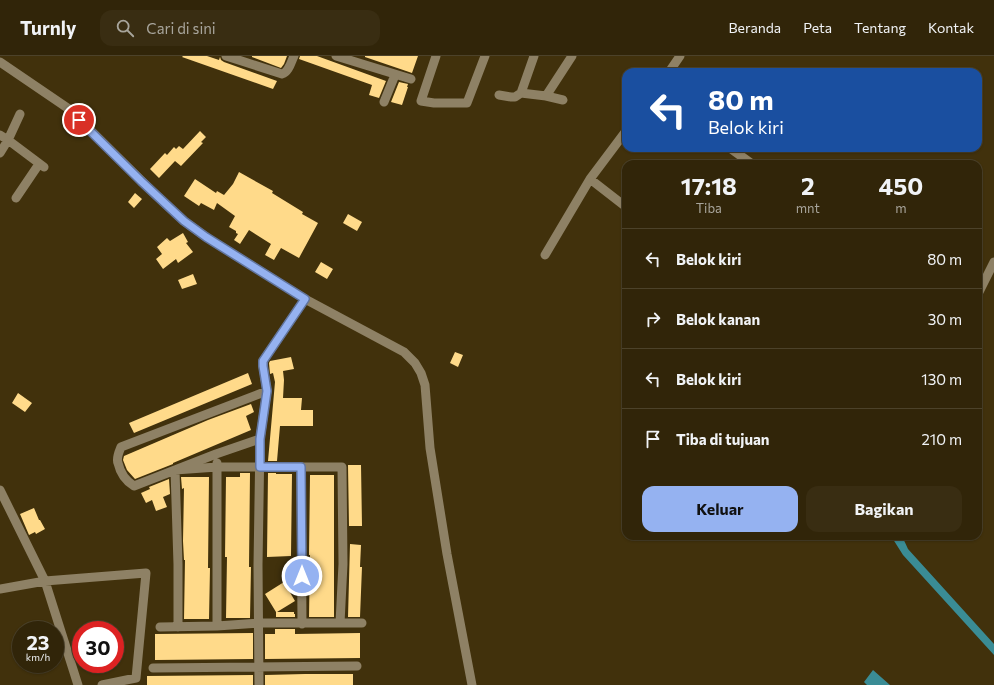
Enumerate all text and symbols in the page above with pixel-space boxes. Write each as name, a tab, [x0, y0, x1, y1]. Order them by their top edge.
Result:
search box	[100, 10, 380, 46]
text: Turnly	[20, 16, 76, 39]
icon: search	[114, 17, 136, 39]
text: Cari di sini	[146, 19, 216, 37]
text: Beranda	[729, 19, 781, 36]
text: Peta	[803, 19, 832, 36]
text: Tentang	[854, 19, 906, 36]
text: Kontak	[928, 19, 974, 36]
text: 80 m	[708, 82, 774, 116]
icon: left	[642, 84, 694, 136]
pin	[62, 103, 96, 137]
icon: arrive	[68, 109, 90, 131]
text: Belok kiri	[708, 116, 784, 138]
text: 17:18	[681, 171, 737, 200]
text: 2	[801, 171, 815, 200]
text: 450	[879, 171, 923, 200]
text: Tiba	[696, 200, 722, 216]
text: mnt	[796, 200, 820, 216]
text: m	[895, 200, 907, 216]
icon: left	[642, 248, 664, 270]
text: Belok kiri	[676, 250, 742, 268]
text: 80 m	[927, 250, 962, 268]
icon: right	[642, 308, 664, 330]
text: Belok kanan	[676, 310, 760, 328]
text: 30 m	[928, 310, 962, 328]
icon: left	[642, 368, 664, 390]
text: Belok kiri	[676, 370, 742, 388]
text: 130 m	[921, 370, 962, 388]
icon: arrive	[642, 428, 664, 450]
text: Tiba di tujuan	[676, 430, 770, 448]
text: 210 m	[922, 430, 962, 448]
button: Keluar	[642, 486, 798, 532]
button: Bagikan	[806, 486, 962, 532]
position arrow	[281, 555, 323, 597]
speed limit sign: 30	[72, 621, 124, 673]
text: 23	[26, 630, 50, 654]
text: km/h	[26, 651, 50, 663]

